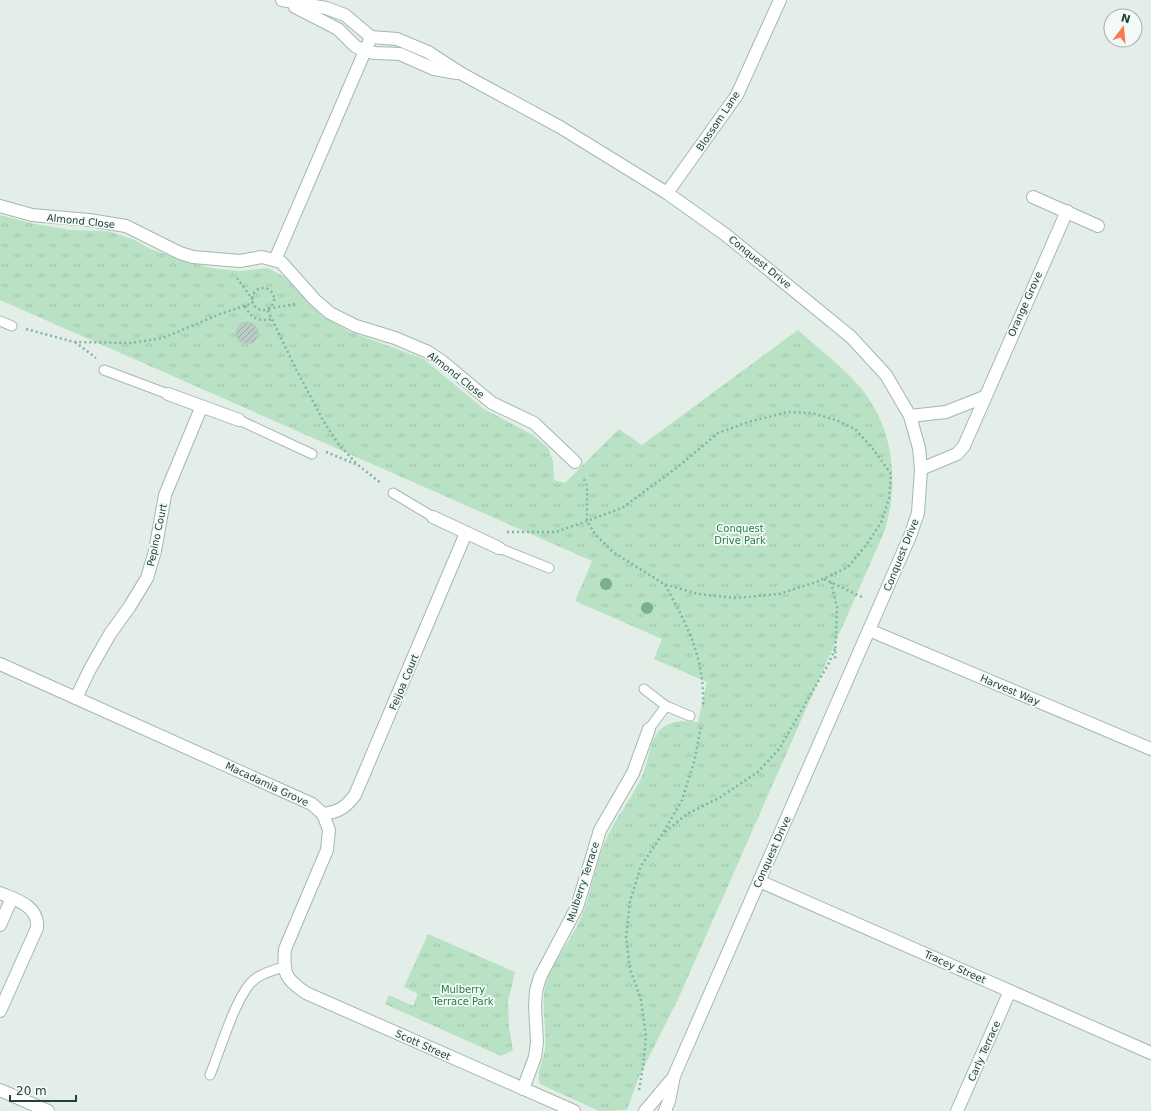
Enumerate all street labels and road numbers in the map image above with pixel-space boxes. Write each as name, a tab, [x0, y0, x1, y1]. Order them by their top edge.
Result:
street label: Blossom Lane	[694, 89, 742, 153]
street label: Almond Close	[46, 212, 116, 230]
street label: Conquest Drive	[727, 233, 793, 291]
street label: Orange Grove	[1006, 270, 1044, 338]
street label: Almond Close	[426, 350, 486, 400]
street label: Pepino Court	[145, 502, 169, 567]
street label: Conquest Drive	[881, 517, 921, 593]
street label: Feijoa Court	[387, 652, 421, 712]
street label: Harvest Way	[979, 673, 1041, 707]
street label: Macadamia Grove	[224, 760, 310, 808]
street label: Conquest Drive	[751, 814, 793, 890]
street label: Mulberry Terrace	[565, 840, 601, 924]
street label: Tracey Street	[922, 948, 987, 985]
street label: Carly Terrace	[966, 1019, 1002, 1083]
street label: Scott Street	[394, 1028, 452, 1062]

